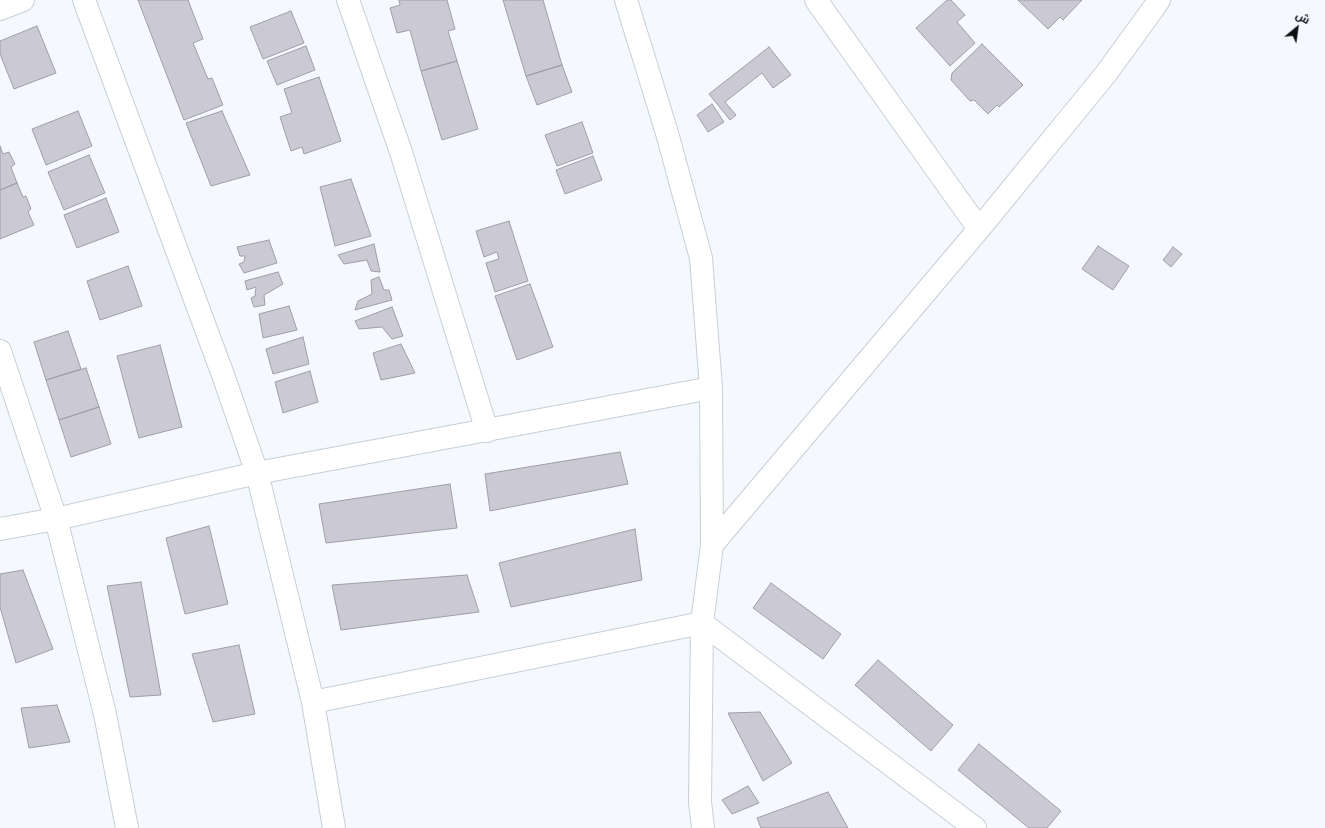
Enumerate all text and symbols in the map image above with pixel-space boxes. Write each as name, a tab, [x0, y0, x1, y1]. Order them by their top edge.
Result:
north arrow	[1277, 8, 1317, 48]
text: ش	[1294, 9, 1312, 26]

